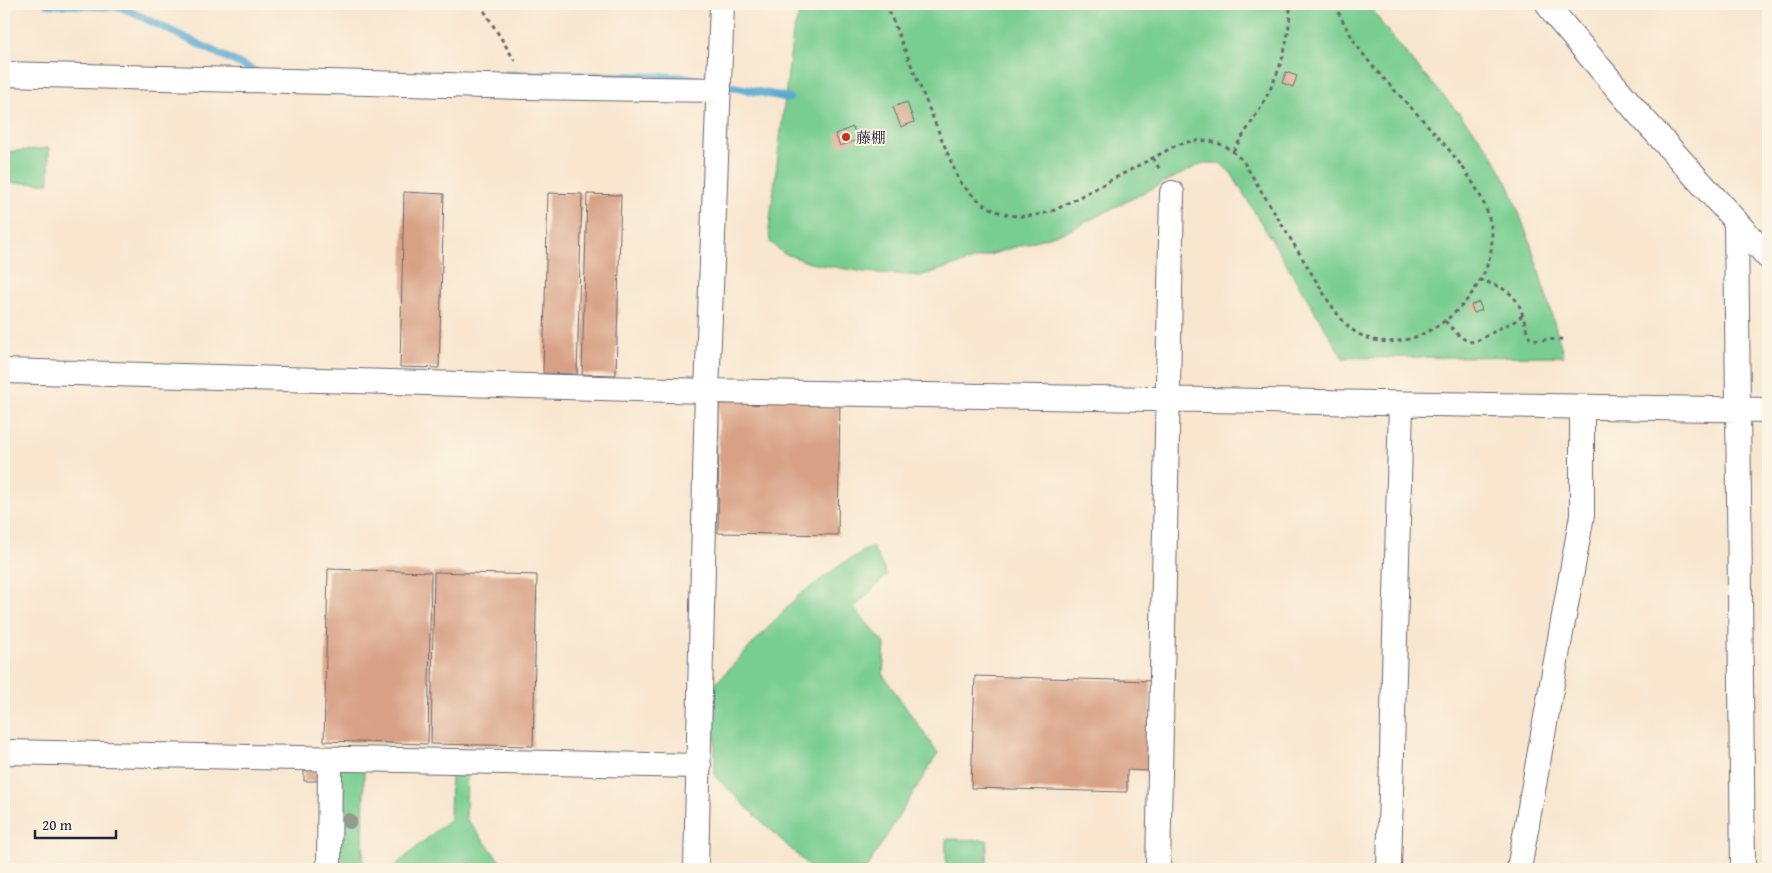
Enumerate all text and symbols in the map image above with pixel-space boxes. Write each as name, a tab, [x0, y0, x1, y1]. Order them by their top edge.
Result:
place label: 藤棚	[856, 127, 886, 148]
marker: 藤棚	[840, 131, 852, 143]
scale bar	[35, 808, 116, 840]
text: 20 m	[42, 814, 73, 835]

